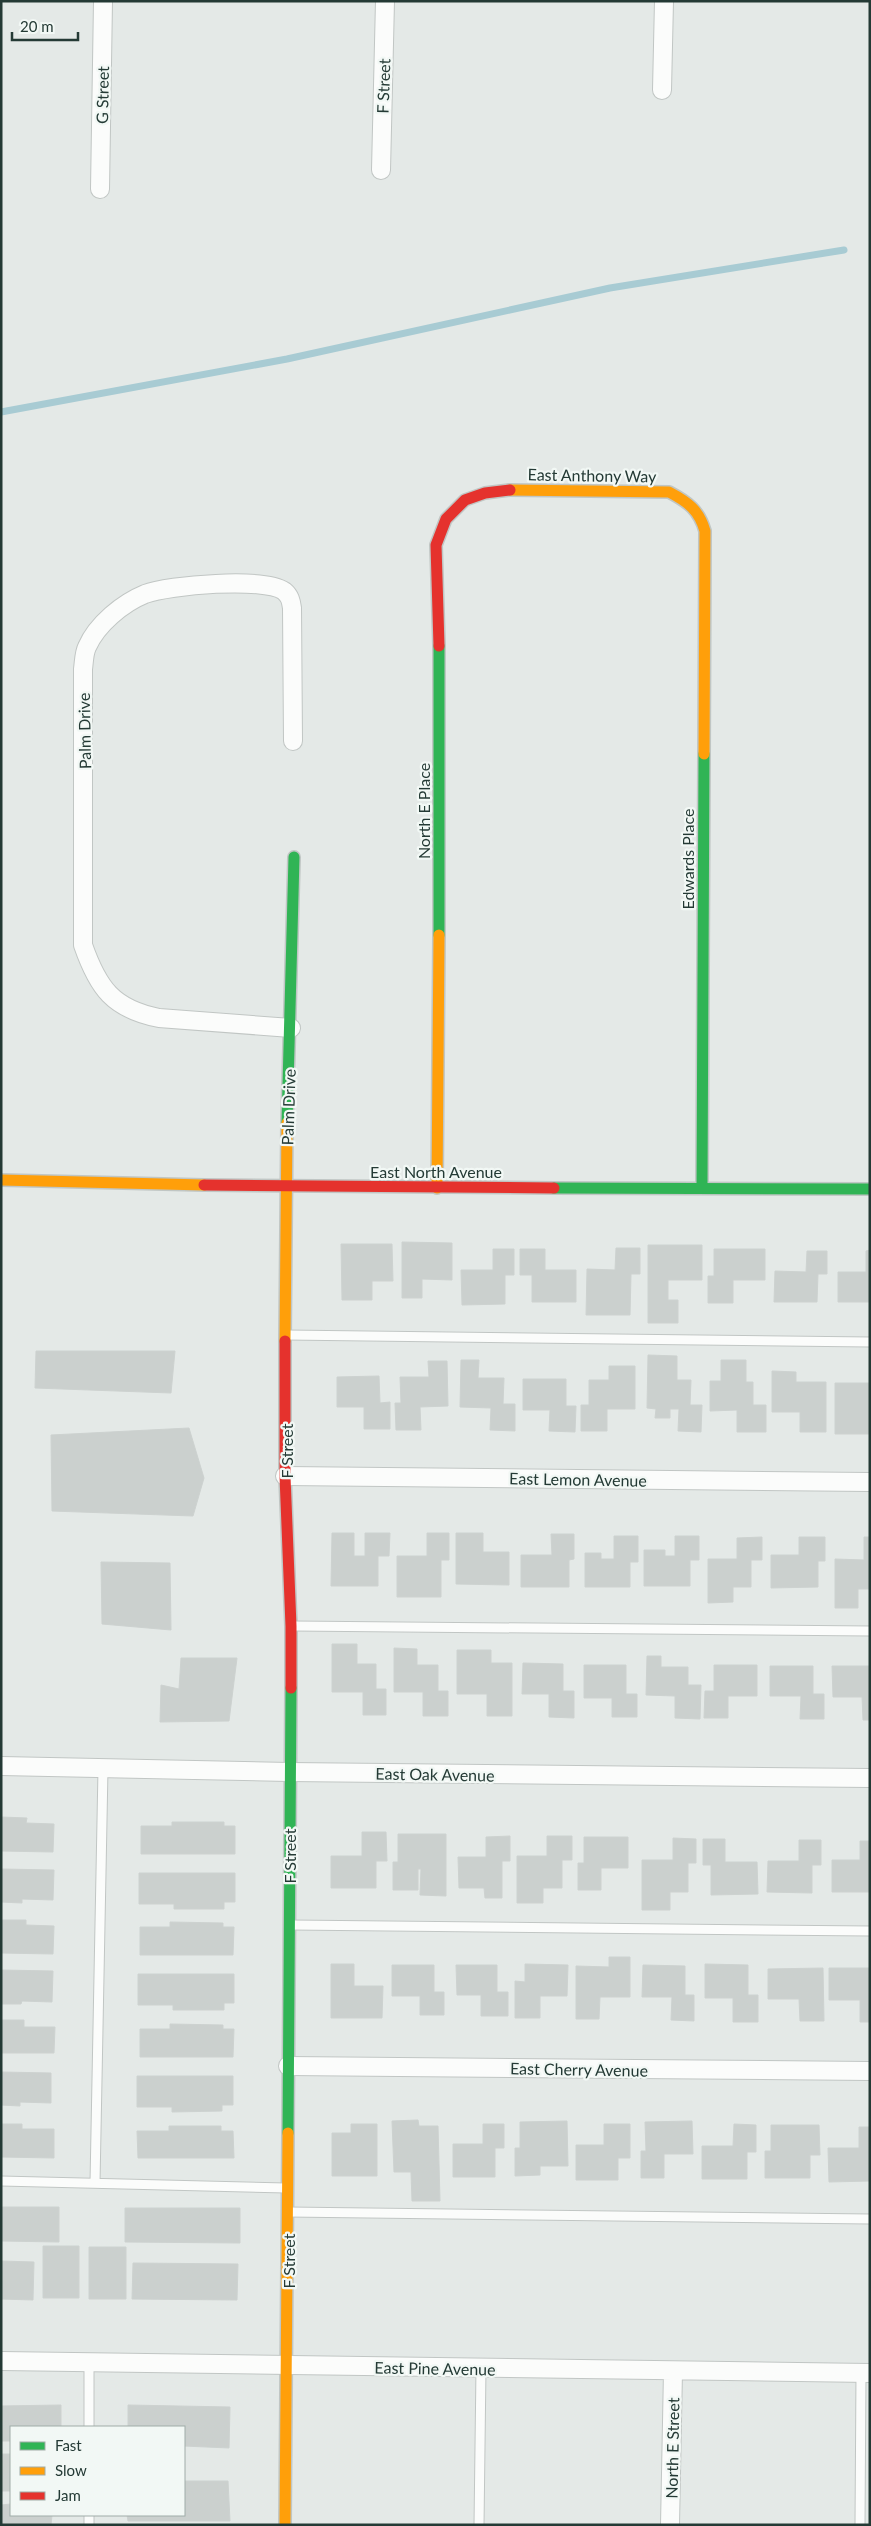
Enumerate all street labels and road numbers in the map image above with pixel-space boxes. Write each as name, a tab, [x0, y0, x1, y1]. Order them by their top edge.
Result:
street label: F Street	[373, 58, 393, 114]
street label: G Street	[92, 66, 112, 124]
street label: East Anthony Way	[527, 464, 657, 486]
street label: Palm Drive	[74, 693, 94, 769]
street label: North E Place	[414, 763, 433, 859]
street label: Edwards Place	[678, 808, 697, 910]
street label: Palm Drive	[277, 1068, 299, 1146]
street label: East North Avenue	[370, 1162, 502, 1181]
street label: F Street	[277, 1423, 296, 1478]
street label: East Lemon Avenue	[509, 1468, 647, 1490]
street label: East Oak Avenue	[375, 1763, 495, 1785]
street label: F Street	[280, 1828, 299, 1883]
street label: East Cherry Avenue	[510, 2058, 648, 2080]
street label: F Street	[279, 2233, 298, 2288]
street label: East Pine Avenue	[374, 2357, 496, 2379]
street label: North E Street	[662, 2397, 682, 2499]

